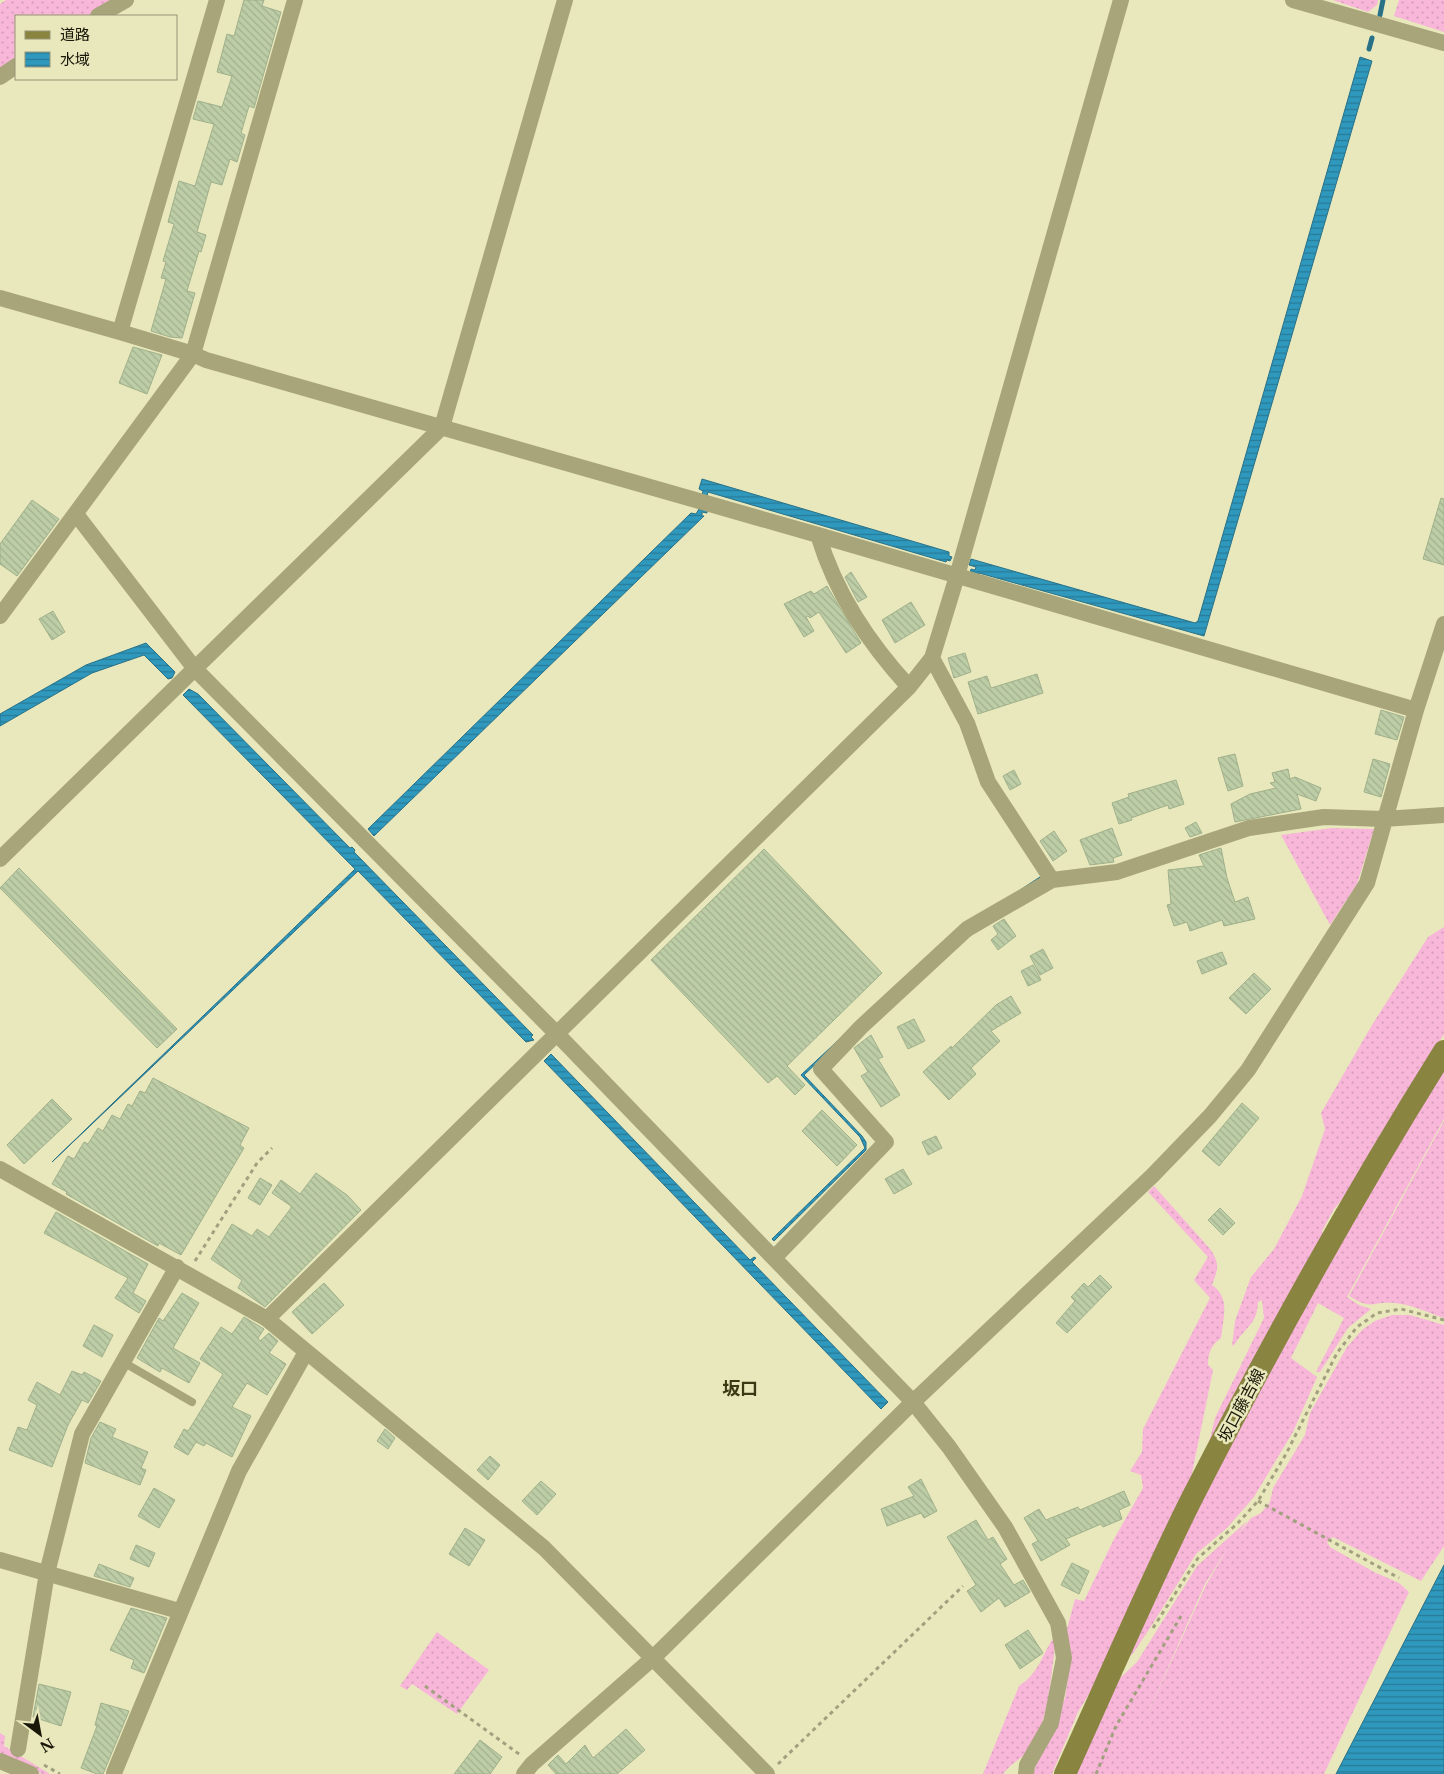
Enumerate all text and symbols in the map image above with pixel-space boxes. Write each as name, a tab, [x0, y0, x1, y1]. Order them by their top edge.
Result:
legend	[15, 15, 178, 80]
text: 道路	[60, 25, 90, 44]
text: 水域	[60, 50, 90, 69]
street label: 坂口藤吉線	[1213, 1365, 1269, 1445]
district label: 坂口	[722, 1378, 758, 1400]
north arrow	[15, 1709, 65, 1759]
text: N	[37, 1734, 57, 1756]

